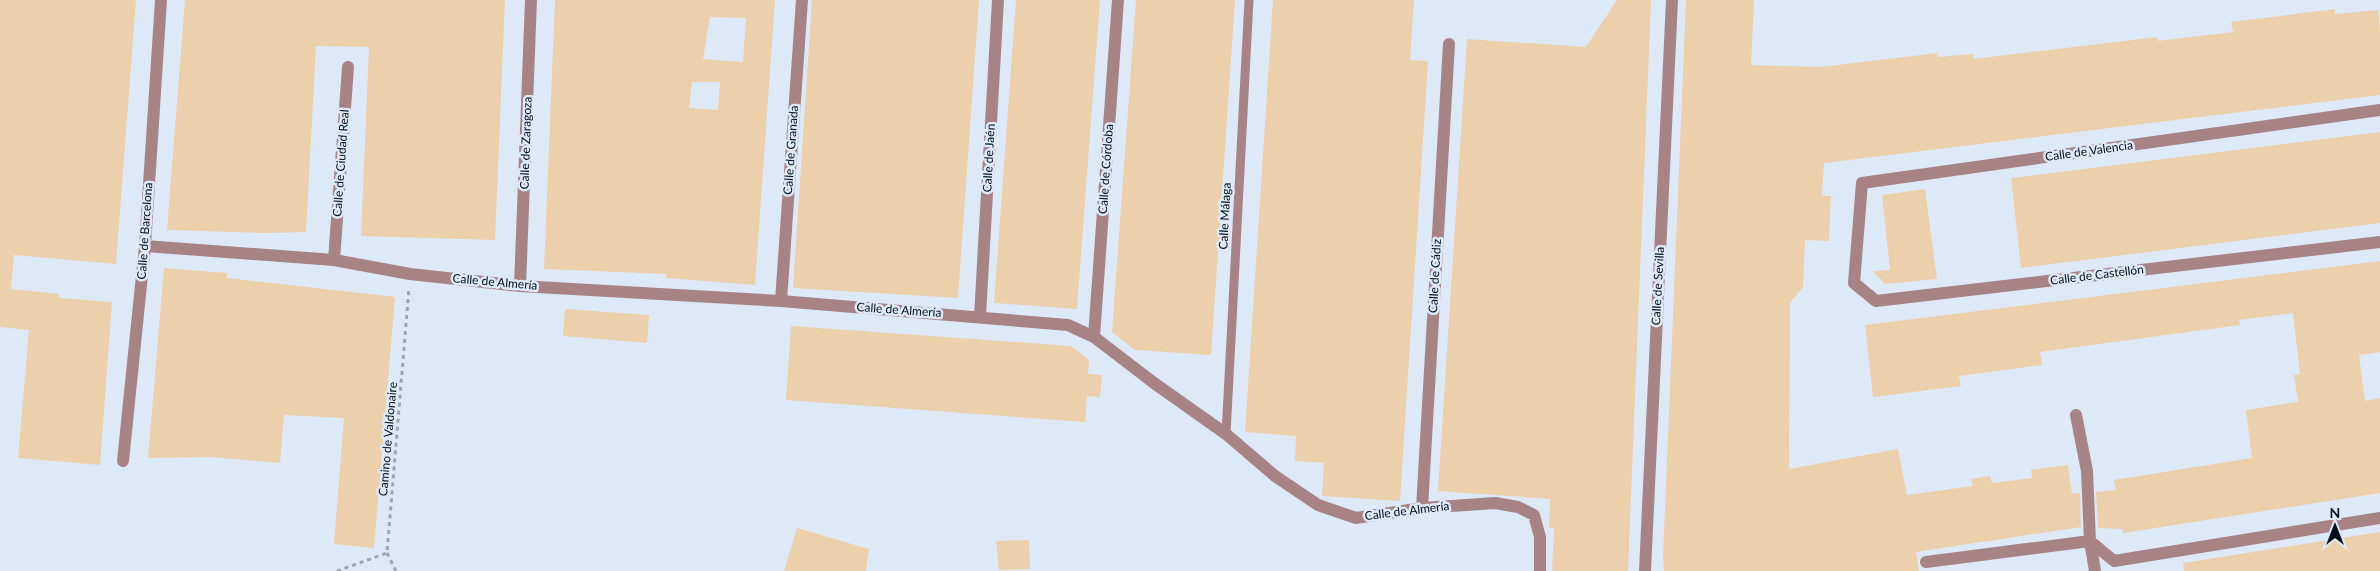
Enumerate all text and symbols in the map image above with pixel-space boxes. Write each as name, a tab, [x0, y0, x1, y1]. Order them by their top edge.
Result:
street label: Calle de Zaragoza	[516, 96, 535, 190]
street label: Calle de Granada	[780, 105, 801, 195]
street label: Calle de Ciudad Real	[329, 109, 352, 217]
street label: Calle de Jaén	[979, 123, 998, 193]
street label: Calle de Córdoba	[1095, 123, 1116, 214]
street label: Calle de Valencia	[2044, 137, 2134, 164]
street label: Calle de Barcelona	[134, 182, 155, 280]
street label: Calle Málaga	[1215, 182, 1234, 250]
street label: Calle de Cádiz	[1425, 238, 1444, 313]
street label: Calle de Sevilla	[1648, 246, 1667, 326]
street label: Calle de Castellón	[2049, 261, 2145, 288]
street label: Calle de Almería	[452, 270, 538, 293]
street label: Calle de Almería	[856, 299, 942, 320]
street label: Camino de Valdonaire	[375, 381, 400, 497]
street label: Calle de Almería	[1364, 498, 1450, 523]
north arrow	[2310, 501, 2360, 551]
text: N	[2330, 504, 2340, 521]

